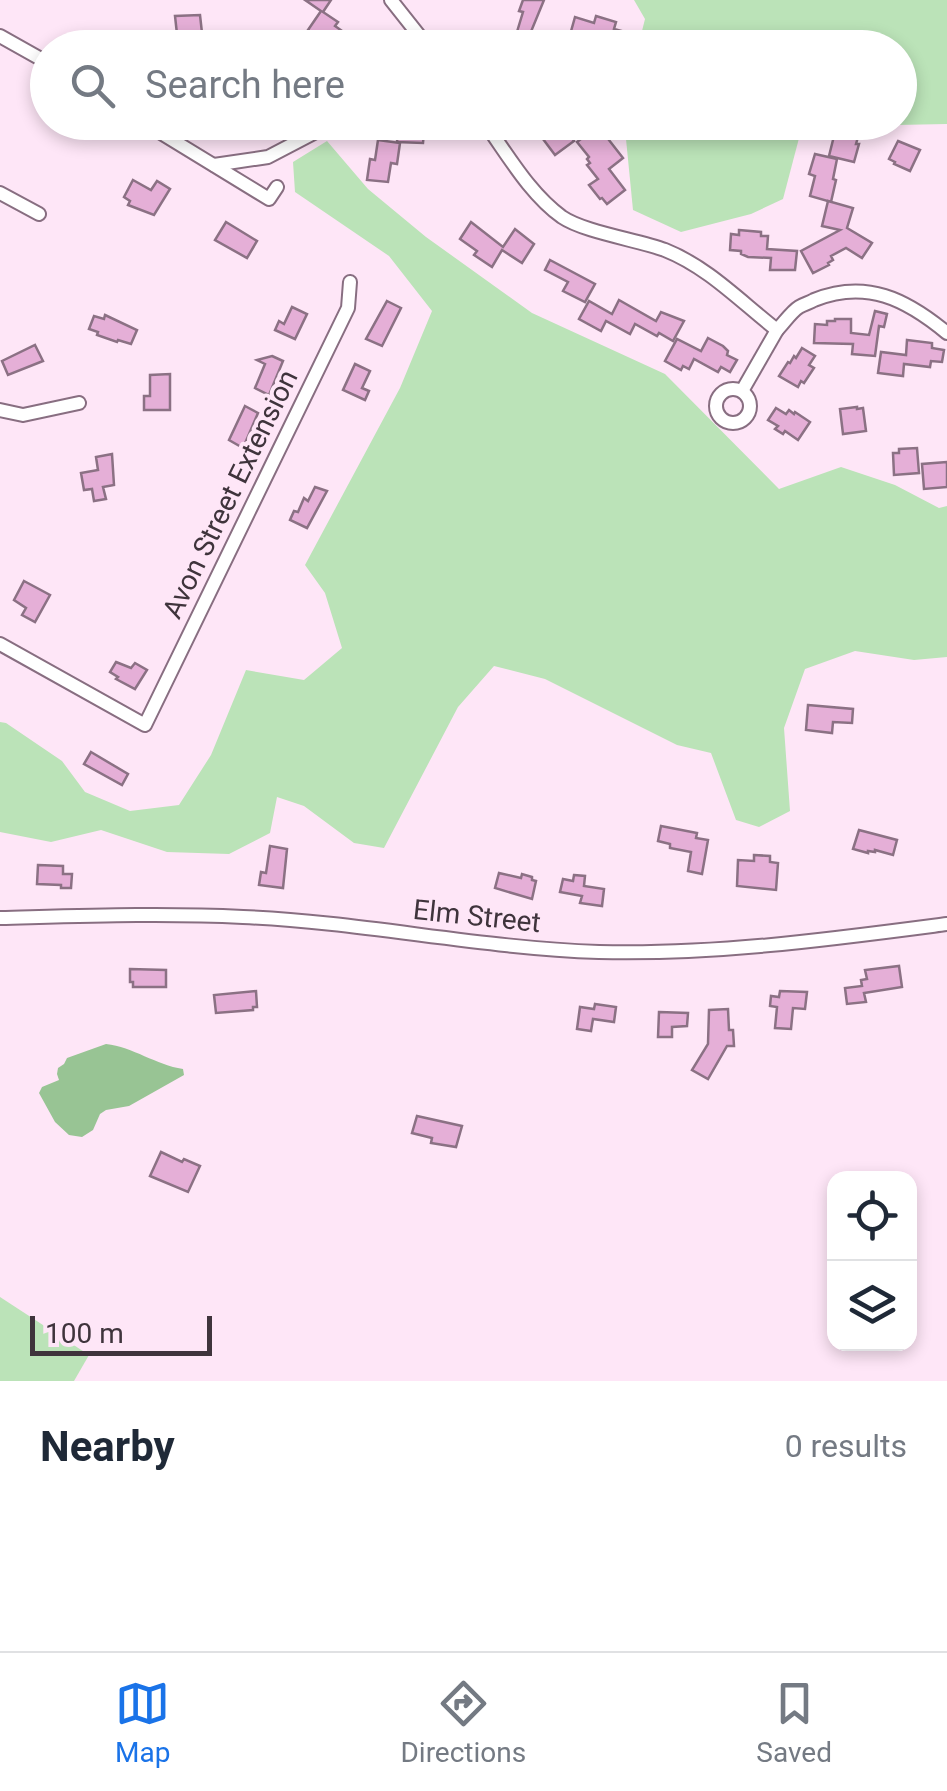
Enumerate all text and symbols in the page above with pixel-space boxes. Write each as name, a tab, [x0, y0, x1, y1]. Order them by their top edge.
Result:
search box	[30, 30, 917, 140]
icon: search	[65, 58, 120, 113]
text: Search here	[145, 63, 345, 107]
street label: Avon Street Extension	[156, 364, 304, 624]
street label: Elm Street	[412, 893, 542, 939]
map controls	[827, 1171, 917, 1351]
button: locate	[827, 1171, 917, 1261]
button: layers	[827, 1261, 917, 1351]
scale bar	[30, 1311, 212, 1356]
text: 100 m	[45, 1317, 124, 1350]
text: Nearby	[40, 1422, 175, 1471]
text: 0 results	[785, 1427, 907, 1465]
tab: Map	[115, 1676, 170, 1769]
tab: Directions	[400, 1676, 526, 1769]
tab: Saved	[756, 1676, 832, 1769]

